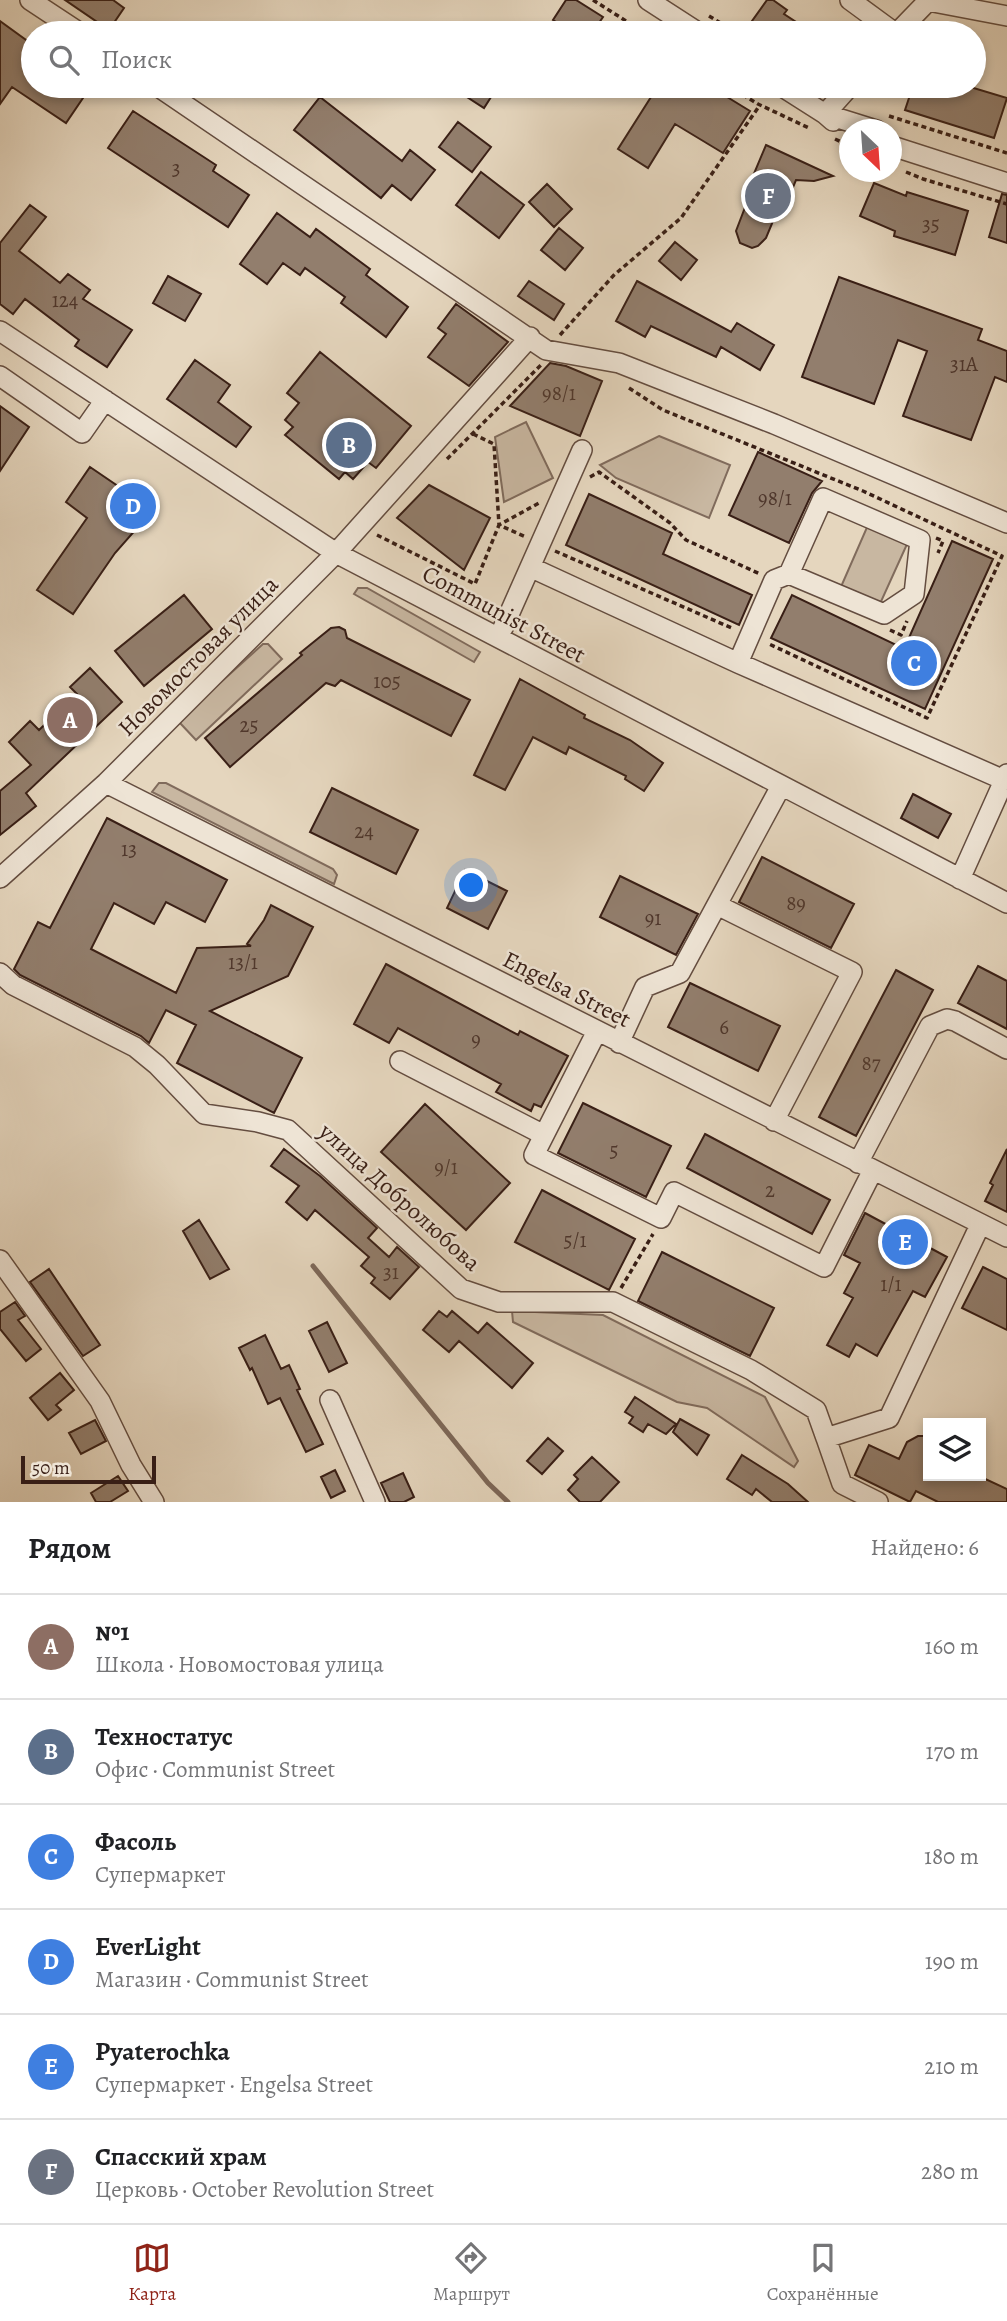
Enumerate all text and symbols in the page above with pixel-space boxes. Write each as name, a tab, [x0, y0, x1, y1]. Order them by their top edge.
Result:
search box	[21, 21, 986, 98]
icon: search	[45, 41, 83, 79]
text: Поиск	[101, 42, 172, 77]
north arrow	[839, 119, 902, 182]
house number: 3	[172, 154, 180, 182]
pin: F	[745, 170, 791, 222]
house number: 35	[922, 210, 940, 238]
house number: 124	[52, 286, 78, 314]
house number: 31А	[950, 350, 979, 378]
house number: 98/1	[542, 379, 576, 407]
pin: B	[326, 419, 372, 471]
pin: D	[110, 480, 156, 532]
house number: 98/1	[758, 484, 792, 512]
street label: Communist Street	[417, 557, 591, 671]
street label: Новомостовая улица	[111, 569, 285, 743]
pin: C	[891, 637, 937, 689]
house number: 105	[373, 667, 401, 695]
pin: A	[47, 694, 93, 746]
house number: 25	[239, 711, 259, 739]
house number: 24	[354, 817, 374, 845]
house number: 13	[121, 835, 137, 863]
your location	[454, 868, 488, 902]
house number: 89	[786, 889, 806, 917]
house number: 91	[645, 904, 661, 932]
street label: Engelsa Street	[497, 943, 637, 1035]
house number: 13/1	[228, 948, 258, 976]
house number: 6	[719, 1013, 729, 1041]
house number: 9	[471, 1025, 481, 1053]
house number: 87	[861, 1049, 881, 1077]
street label: улица Добролюбова	[311, 1115, 488, 1278]
house number: 5	[609, 1136, 619, 1164]
house number: 9/1	[434, 1153, 458, 1181]
house number: 2	[765, 1176, 775, 1204]
pin: E	[882, 1216, 928, 1268]
house number: 5/1	[563, 1226, 587, 1254]
house number: 31	[383, 1258, 399, 1286]
house number: 1/1	[880, 1270, 902, 1298]
map controls	[923, 1418, 986, 1481]
button: layers	[923, 1418, 986, 1481]
scale bar	[21, 1453, 156, 1485]
text: 50 m	[32, 1455, 70, 1481]
text: Рядом	[28, 1528, 111, 1568]
text: Найдено: 6	[871, 1532, 979, 1563]
text: №1	[95, 1614, 130, 1649]
text: A	[44, 1631, 58, 1662]
text: 160 m	[925, 1631, 979, 1662]
text: Школа · Новомостовая улица	[95, 1649, 384, 1680]
text: Техностатус	[95, 1719, 233, 1754]
text: B	[44, 1736, 58, 1767]
text: 170 m	[926, 1736, 979, 1767]
text: Офис · Communist Street	[95, 1754, 335, 1785]
text: Фасоль	[95, 1824, 176, 1859]
text: C	[44, 1841, 58, 1872]
text: 180 m	[924, 1841, 979, 1872]
text: Супермаркет	[95, 1859, 226, 1890]
text: EverLight	[95, 1929, 201, 1964]
text: D	[43, 1946, 59, 1977]
text: 190 m	[925, 1946, 979, 1977]
text: Магазин · Communist Street	[95, 1964, 369, 1995]
text: Pyaterochka	[95, 2034, 230, 2069]
text: E	[44, 2051, 58, 2082]
text: 210 m	[924, 2051, 979, 2082]
text: Супермаркет · Engelsa Street	[95, 2069, 373, 2100]
text: Спасский храм	[95, 2139, 267, 2174]
text: F	[45, 2156, 57, 2187]
text: 280 m	[921, 2156, 979, 2187]
text: Церковь · October Revolution Street	[95, 2174, 434, 2205]
tab: Карта	[128, 2239, 176, 2307]
tab: Маршрут	[433, 2239, 510, 2307]
tab: Сохранённые	[767, 2239, 879, 2307]

